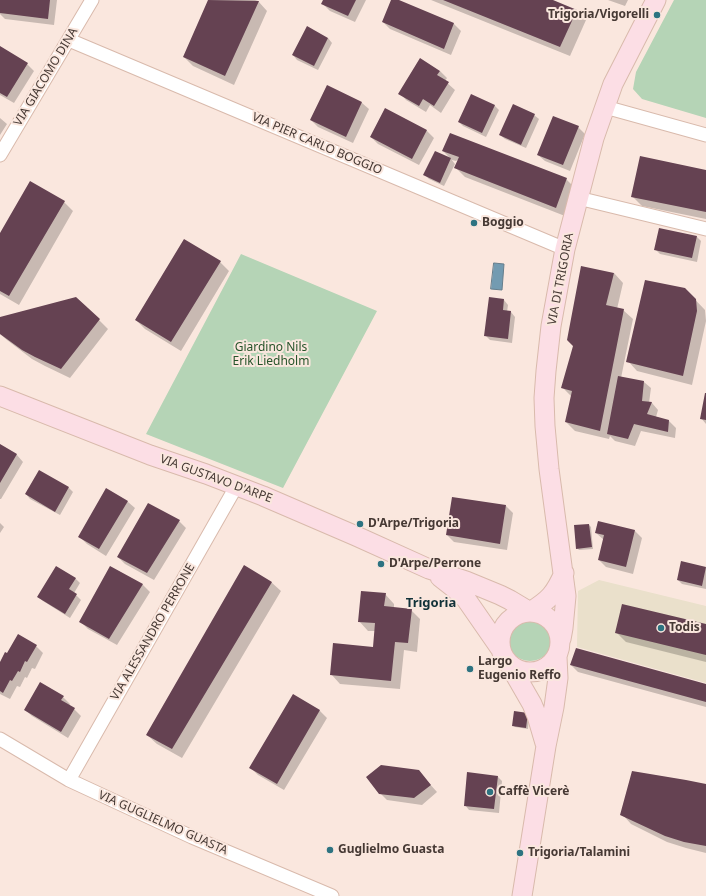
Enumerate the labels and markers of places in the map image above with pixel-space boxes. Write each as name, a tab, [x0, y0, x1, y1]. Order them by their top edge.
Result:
place label: Trigoria/Vigorelli	[548, 8, 649, 22]
marker: Trigoria/Vigorelli	[652, 10, 662, 20]
place label: Boggio	[482, 216, 524, 230]
marker: Boggio	[469, 218, 479, 228]
place label: D'Arpe/Trigoria	[368, 517, 459, 531]
marker: D'Arpe/Trigoria	[355, 519, 365, 529]
place label: D'Arpe/Perrone	[389, 557, 481, 571]
marker: D'Arpe/Perrone	[376, 559, 386, 569]
place label: Todis	[669, 621, 700, 635]
marker: Todis	[656, 623, 666, 633]
place label: Largo Eugenio Reffo	[478, 655, 561, 683]
marker: Largo Eugenio Reffo	[465, 664, 475, 674]
place label: Caffè Vicerè	[498, 785, 569, 799]
marker: Caffè Vicerè	[485, 787, 495, 797]
place label: Guglielmo Guasta	[338, 843, 444, 857]
marker: Guglielmo Guasta	[325, 845, 335, 855]
place label: Trigoria/Talamini	[528, 846, 630, 860]
marker: Trigoria/Talamini	[515, 848, 525, 858]

